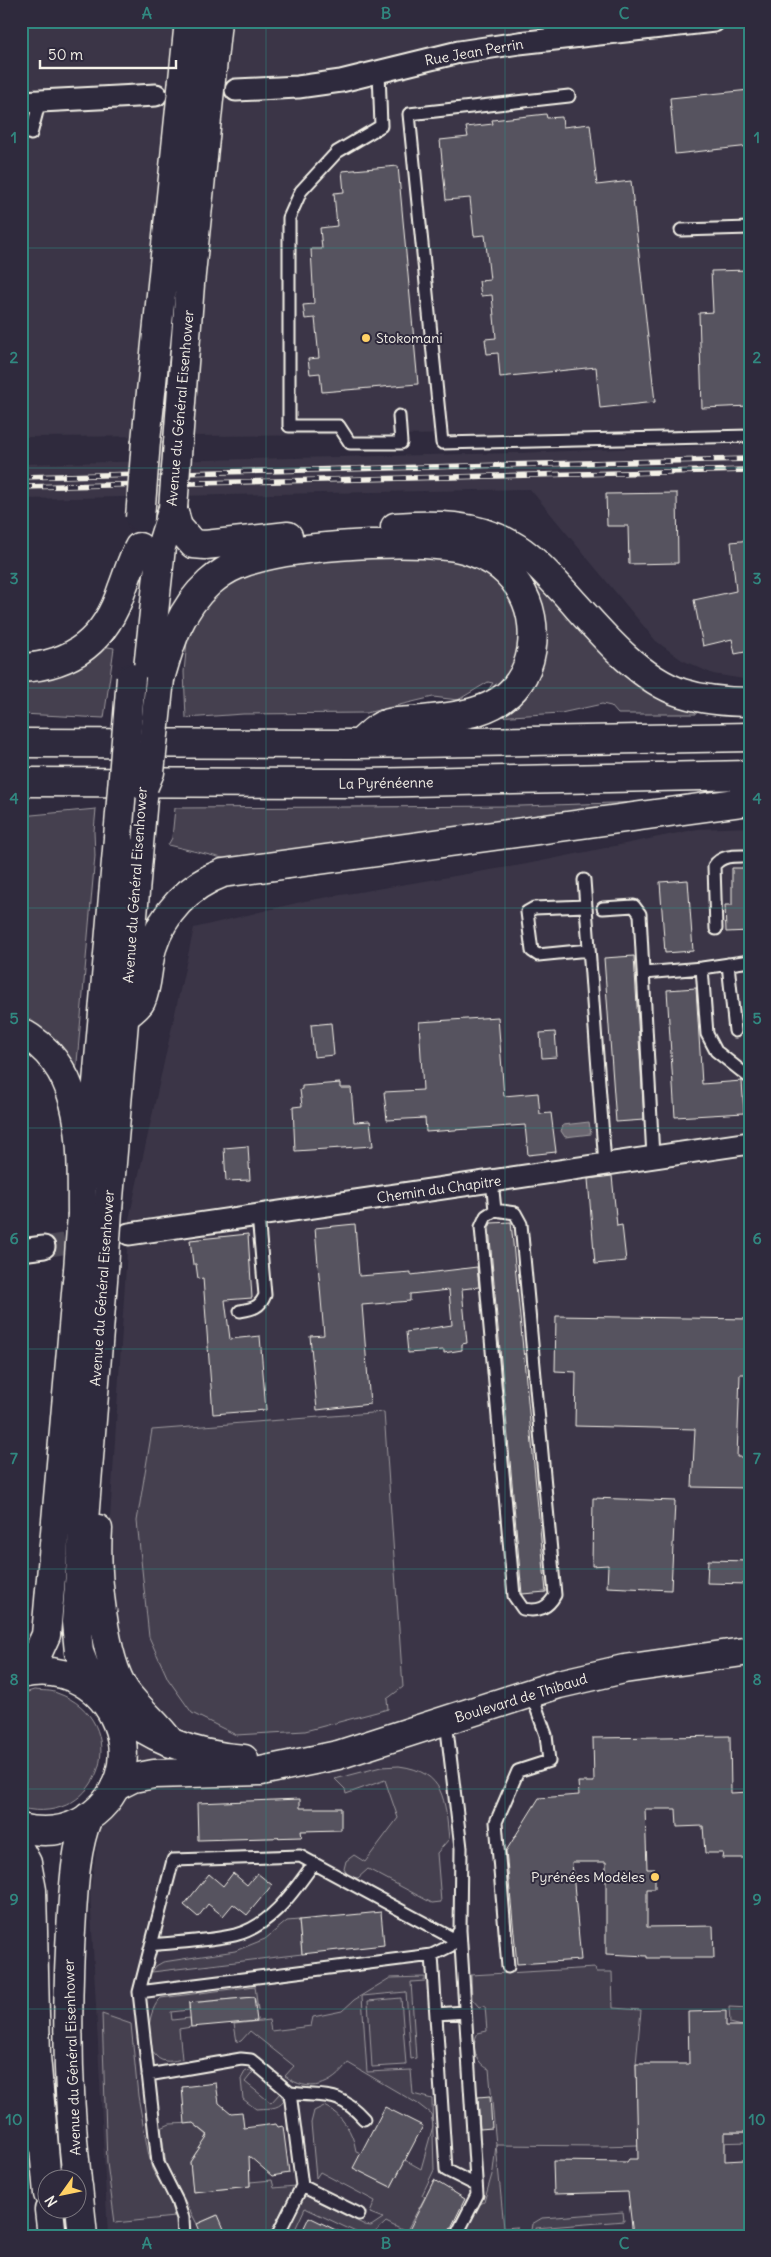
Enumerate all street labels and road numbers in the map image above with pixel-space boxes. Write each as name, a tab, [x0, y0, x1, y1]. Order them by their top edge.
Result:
street label: Rue Jean Perrin	[423, 34, 525, 70]
street label: Avenue du Général Eisenhower	[162, 309, 198, 507]
street label: La Pyrénéenne	[338, 773, 434, 793]
street label: Avenue du Général Eisenhower	[119, 786, 151, 984]
street label: Chemin du Chapitre	[376, 1171, 502, 1207]
street label: Avenue du Général Eisenhower	[86, 1189, 118, 1387]
street label: Boulevard de Thibaud	[453, 1669, 589, 1727]
street label: Avenue du Général Eisenhower	[60, 1958, 84, 2156]

